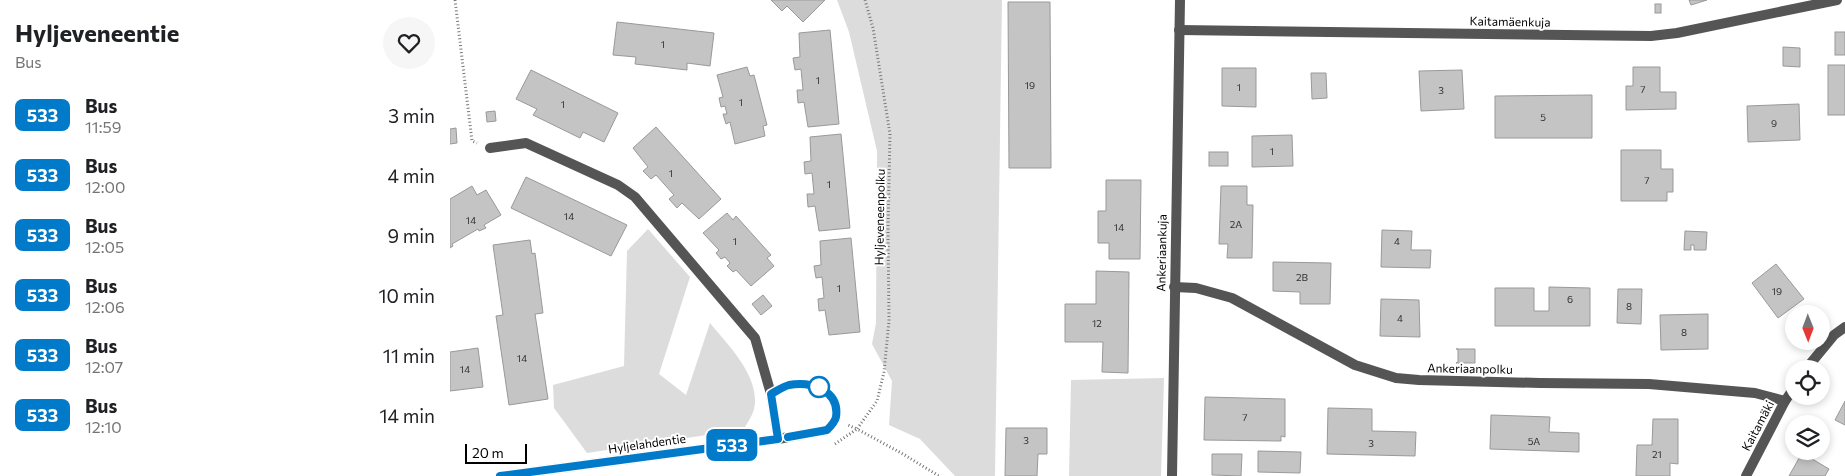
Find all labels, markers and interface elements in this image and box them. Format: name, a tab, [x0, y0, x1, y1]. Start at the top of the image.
street label: Kaitamäenkuja	[1469, 13, 1551, 29]
button: heart	[383, 17, 435, 69]
text: Hyljeveneentie	[15, 18, 179, 47]
house number: 1	[661, 38, 665, 50]
text: Bus	[15, 52, 42, 71]
house number: 1	[816, 74, 820, 86]
house number: 19	[1025, 79, 1035, 91]
house number: 1	[1237, 81, 1241, 93]
house number: 7	[1640, 83, 1646, 95]
house number: 3	[1438, 84, 1444, 96]
text: Bus	[85, 94, 117, 117]
house number: 1	[739, 96, 743, 108]
house number: 1	[561, 98, 565, 110]
text: 533	[27, 104, 58, 126]
text: 3 min	[388, 104, 435, 127]
house number: 5	[1540, 111, 1546, 123]
text: 11:59	[85, 117, 121, 136]
house number: 9	[1771, 117, 1777, 129]
house number: 1	[1270, 145, 1274, 157]
text: Bus	[85, 154, 117, 177]
text: 533	[27, 164, 58, 186]
text: 4 min	[388, 164, 435, 187]
house number: 1	[669, 167, 673, 179]
street label: Hyljeveneenpolku	[871, 169, 887, 265]
house number: 7	[1644, 174, 1650, 186]
text: 12:00	[85, 177, 125, 196]
house number: 1	[827, 178, 831, 190]
house number: 14	[564, 210, 574, 222]
text: Bus	[85, 214, 117, 237]
house number: 14	[466, 214, 476, 226]
street label: Ankeriaankuja	[1153, 214, 1169, 292]
house number: 2A	[1230, 218, 1242, 230]
house number: 14	[1114, 221, 1124, 233]
text: 533	[27, 224, 58, 246]
text: 9 min	[387, 224, 435, 247]
house number: 1	[733, 235, 737, 247]
house number: 4	[1394, 235, 1400, 247]
text: 12:05	[85, 237, 124, 256]
house number: 2B	[1296, 271, 1309, 283]
text: Bus	[85, 274, 117, 297]
house number: 1	[837, 282, 841, 294]
text: 533	[27, 284, 58, 306]
text: 10 min	[378, 284, 435, 307]
house number: 19	[1772, 285, 1782, 297]
house number: 6	[1567, 293, 1573, 305]
text: 12:06	[85, 297, 125, 316]
house number: 8	[1626, 300, 1632, 312]
north arrow	[1785, 305, 1830, 350]
map controls	[1785, 305, 1830, 460]
house number: 4	[1397, 312, 1403, 324]
house number: 12	[1092, 317, 1102, 329]
house number: 8	[1681, 326, 1687, 338]
text: Bus	[85, 334, 117, 357]
text: 533	[27, 344, 58, 366]
text: 11 min	[383, 344, 435, 367]
house number: 14	[517, 352, 527, 364]
text: 12:07	[85, 357, 123, 376]
street label: Ankeriaanpolku	[1427, 360, 1513, 376]
button: locate	[1785, 360, 1830, 405]
house number: 14	[460, 363, 470, 375]
unlabelled marker	[808, 376, 830, 398]
text: Bus	[85, 394, 117, 417]
street label: Kaitamäki	[1738, 398, 1776, 453]
text: 533	[27, 404, 58, 426]
text: 14 min	[379, 404, 435, 427]
house number: 7	[1242, 411, 1248, 423]
button: layers	[1785, 415, 1830, 460]
text: 12:10	[85, 417, 122, 436]
line badge: 533	[703, 429, 761, 461]
street label: Hyljelahdentie	[607, 431, 687, 455]
text: 533	[716, 434, 748, 456]
house number: 3	[1023, 434, 1029, 446]
house number: 5A	[1528, 435, 1540, 447]
house number: 3	[1368, 437, 1374, 449]
scale bar	[465, 441, 528, 464]
text: 20 m	[472, 444, 504, 461]
house number: 21	[1652, 448, 1662, 460]

